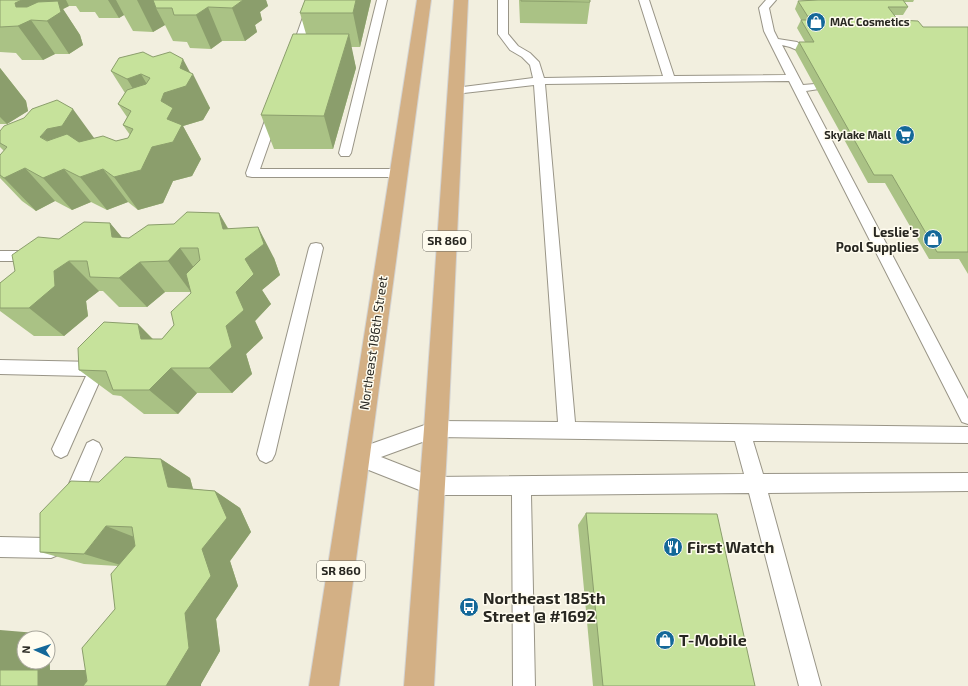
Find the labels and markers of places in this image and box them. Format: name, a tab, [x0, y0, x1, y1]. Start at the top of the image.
shop icon: MAC Cosmetics	[805, 11, 827, 33]
place label: MAC Cosmetics	[830, 15, 910, 28]
supermarket icon: Skylake Mall	[894, 124, 916, 146]
place label: Skylake Mall	[824, 128, 891, 142]
place label: Leslie's Pool Supplies	[836, 224, 919, 255]
shop icon: Leslie's Pool Supplies	[922, 228, 944, 250]
restaurant icon: First Watch	[662, 536, 684, 558]
place label: First Watch	[687, 537, 774, 556]
place label: Northeast 185th Street @ #1692	[483, 588, 606, 625]
bus stop icon: Northeast 185th Street @ #1692	[458, 596, 480, 618]
shop icon: T-Mobile	[654, 629, 676, 651]
place label: T-Mobile	[679, 630, 747, 649]

